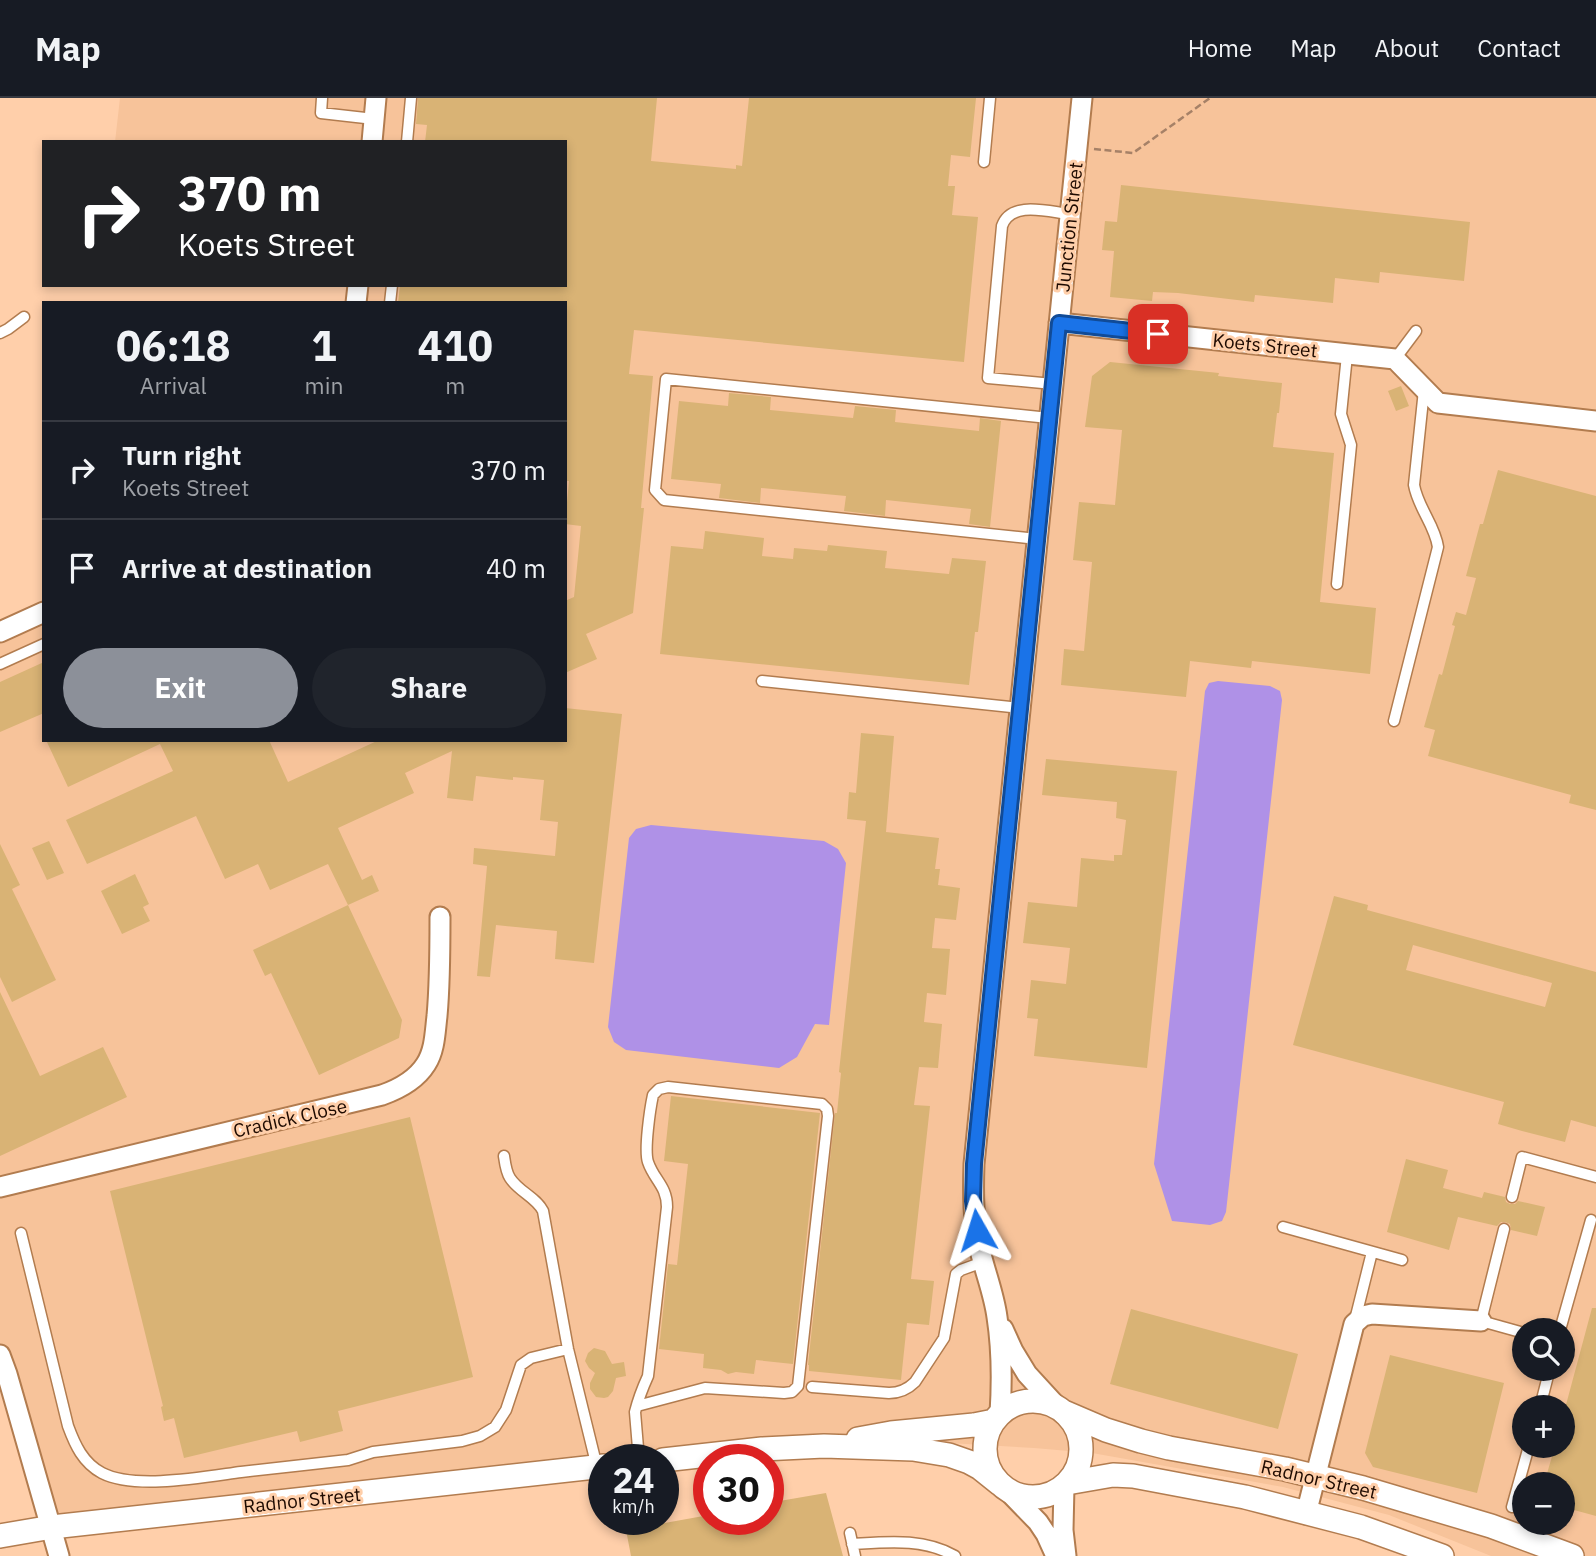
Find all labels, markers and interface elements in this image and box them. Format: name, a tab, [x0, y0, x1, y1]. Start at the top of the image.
text: Map	[35, 27, 101, 70]
text: Home	[1188, 32, 1252, 64]
text: Map	[1290, 32, 1336, 64]
text: About	[1374, 32, 1439, 64]
text: Contact	[1477, 32, 1561, 64]
text: 370 m	[178, 161, 322, 224]
street label: Junction Street	[1050, 161, 1088, 293]
icon: right	[63, 168, 154, 259]
text: Koets Street	[178, 223, 355, 265]
pin	[1128, 304, 1188, 364]
icon: arrive	[1139, 315, 1177, 353]
text: 06:18	[116, 318, 231, 373]
text: 1	[311, 318, 337, 373]
text: 410	[417, 318, 493, 373]
street label: Koets Street	[1211, 328, 1319, 362]
text: Arrival	[140, 370, 207, 400]
text: min	[305, 370, 343, 400]
text: m	[445, 370, 465, 400]
text: Turn right	[122, 438, 241, 472]
icon: right	[63, 451, 101, 489]
text: 370 m	[470, 453, 546, 487]
text: Koets Street	[122, 472, 249, 502]
icon: arrive	[63, 549, 101, 587]
text: Arrive at destination	[122, 551, 372, 585]
text: 40 m	[486, 551, 546, 585]
button: Exit	[63, 648, 298, 728]
button: Share	[312, 648, 546, 728]
street label: Cradick Close	[231, 1093, 349, 1143]
position arrow	[940, 1193, 1014, 1267]
map controls	[1512, 1318, 1575, 1535]
button: search	[1512, 1318, 1575, 1381]
button: +	[1512, 1395, 1575, 1458]
speed limit sign: 30	[693, 1444, 784, 1535]
street label: Radnor Street	[1259, 1454, 1379, 1504]
text: 24	[612, 1457, 655, 1503]
button: −	[1512, 1472, 1575, 1535]
street label: Radnor Street	[242, 1482, 362, 1518]
text: km/h	[612, 1495, 655, 1518]

